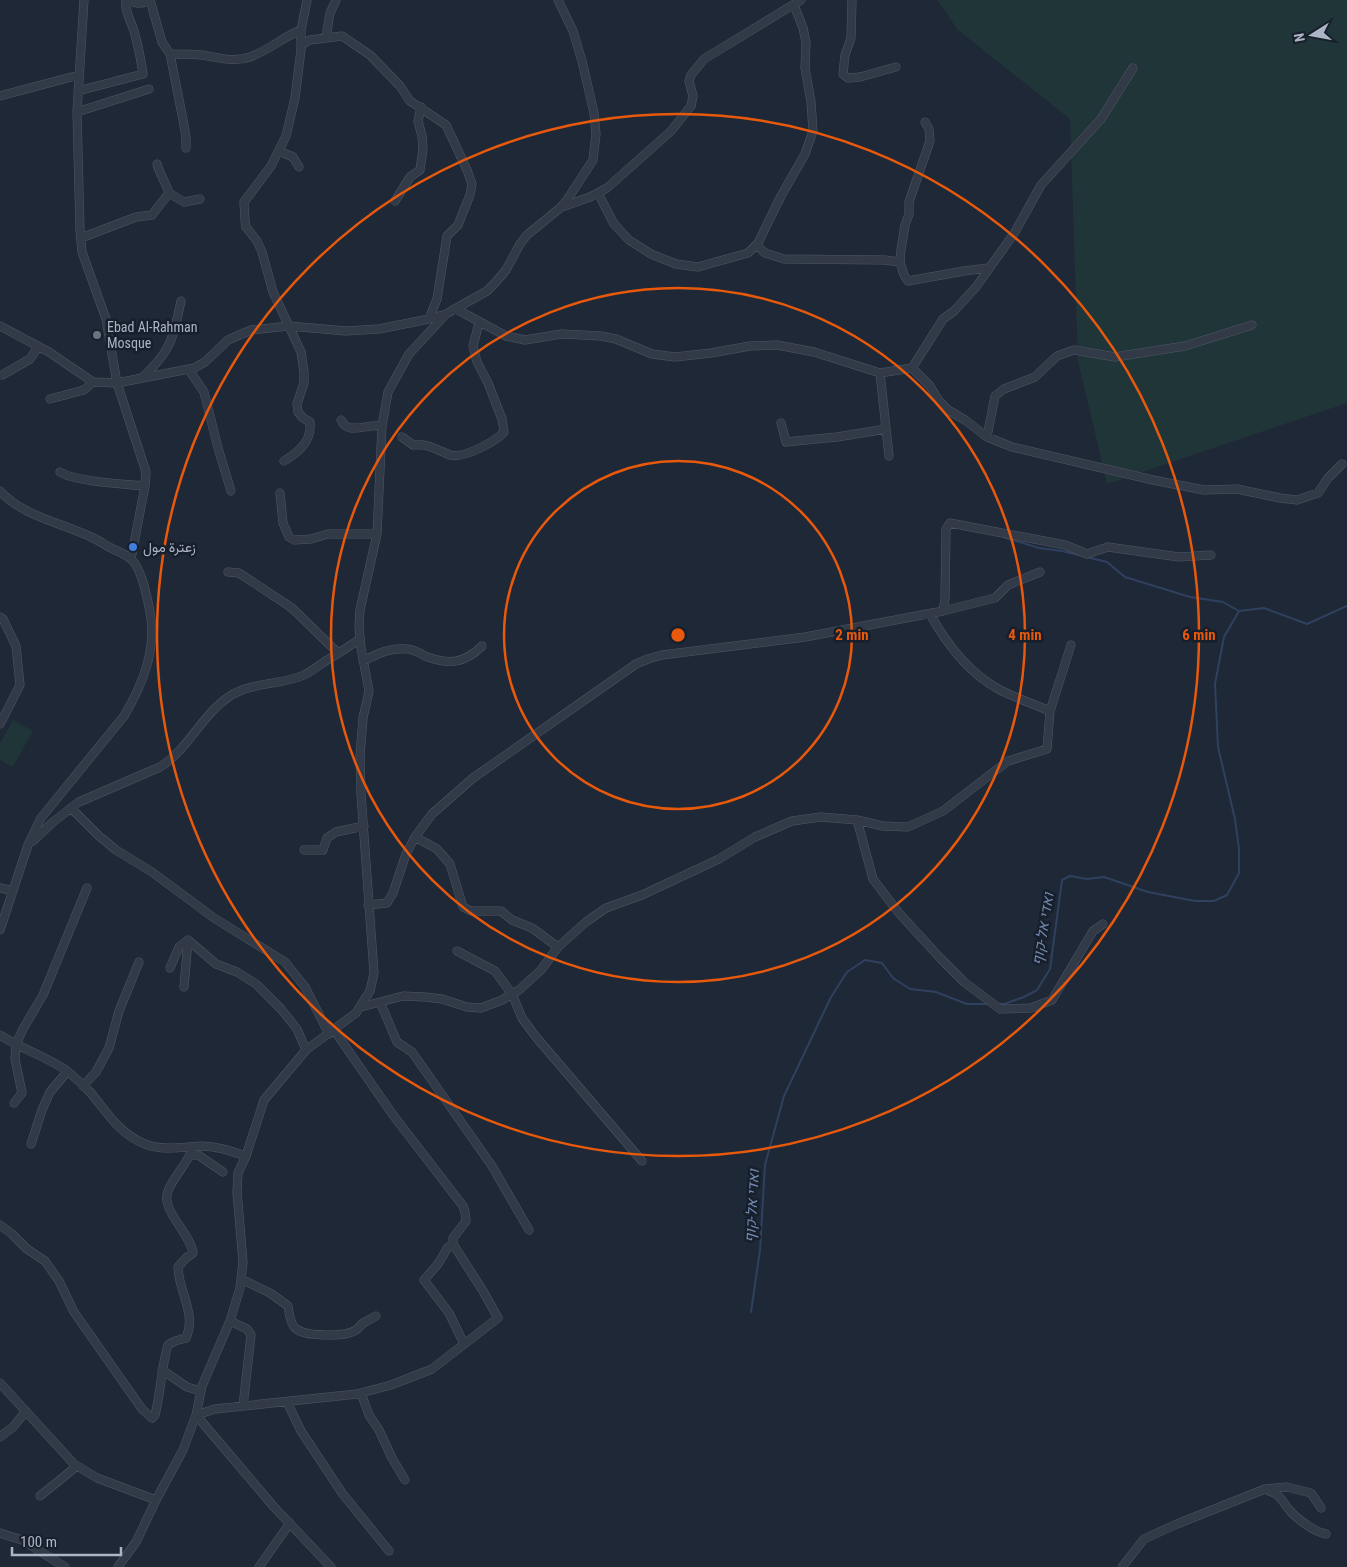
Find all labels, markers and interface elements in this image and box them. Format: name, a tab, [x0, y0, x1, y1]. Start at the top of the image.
north arrow	[1287, 10, 1337, 60]
text: N	[1291, 32, 1308, 43]
place label: Ebad Al-Rahman Mosque	[107, 319, 197, 351]
marker: Ebad Al-Rahman Mosque	[91, 329, 103, 341]
place label: زعترة مول	[143, 539, 196, 557]
marker: زعترة مول	[127, 541, 139, 553]
centre of rings	[669, 626, 687, 644]
text: 2 min	[835, 626, 869, 644]
text: 4 min	[1008, 626, 1042, 644]
text: 6 min	[1182, 626, 1216, 644]
water label: ואדי אל-קוף	[1028, 890, 1058, 967]
water label: ואדי אל-קוף	[741, 1167, 763, 1243]
scale bar	[12, 1524, 121, 1556]
text: 100 m	[20, 1533, 57, 1551]

